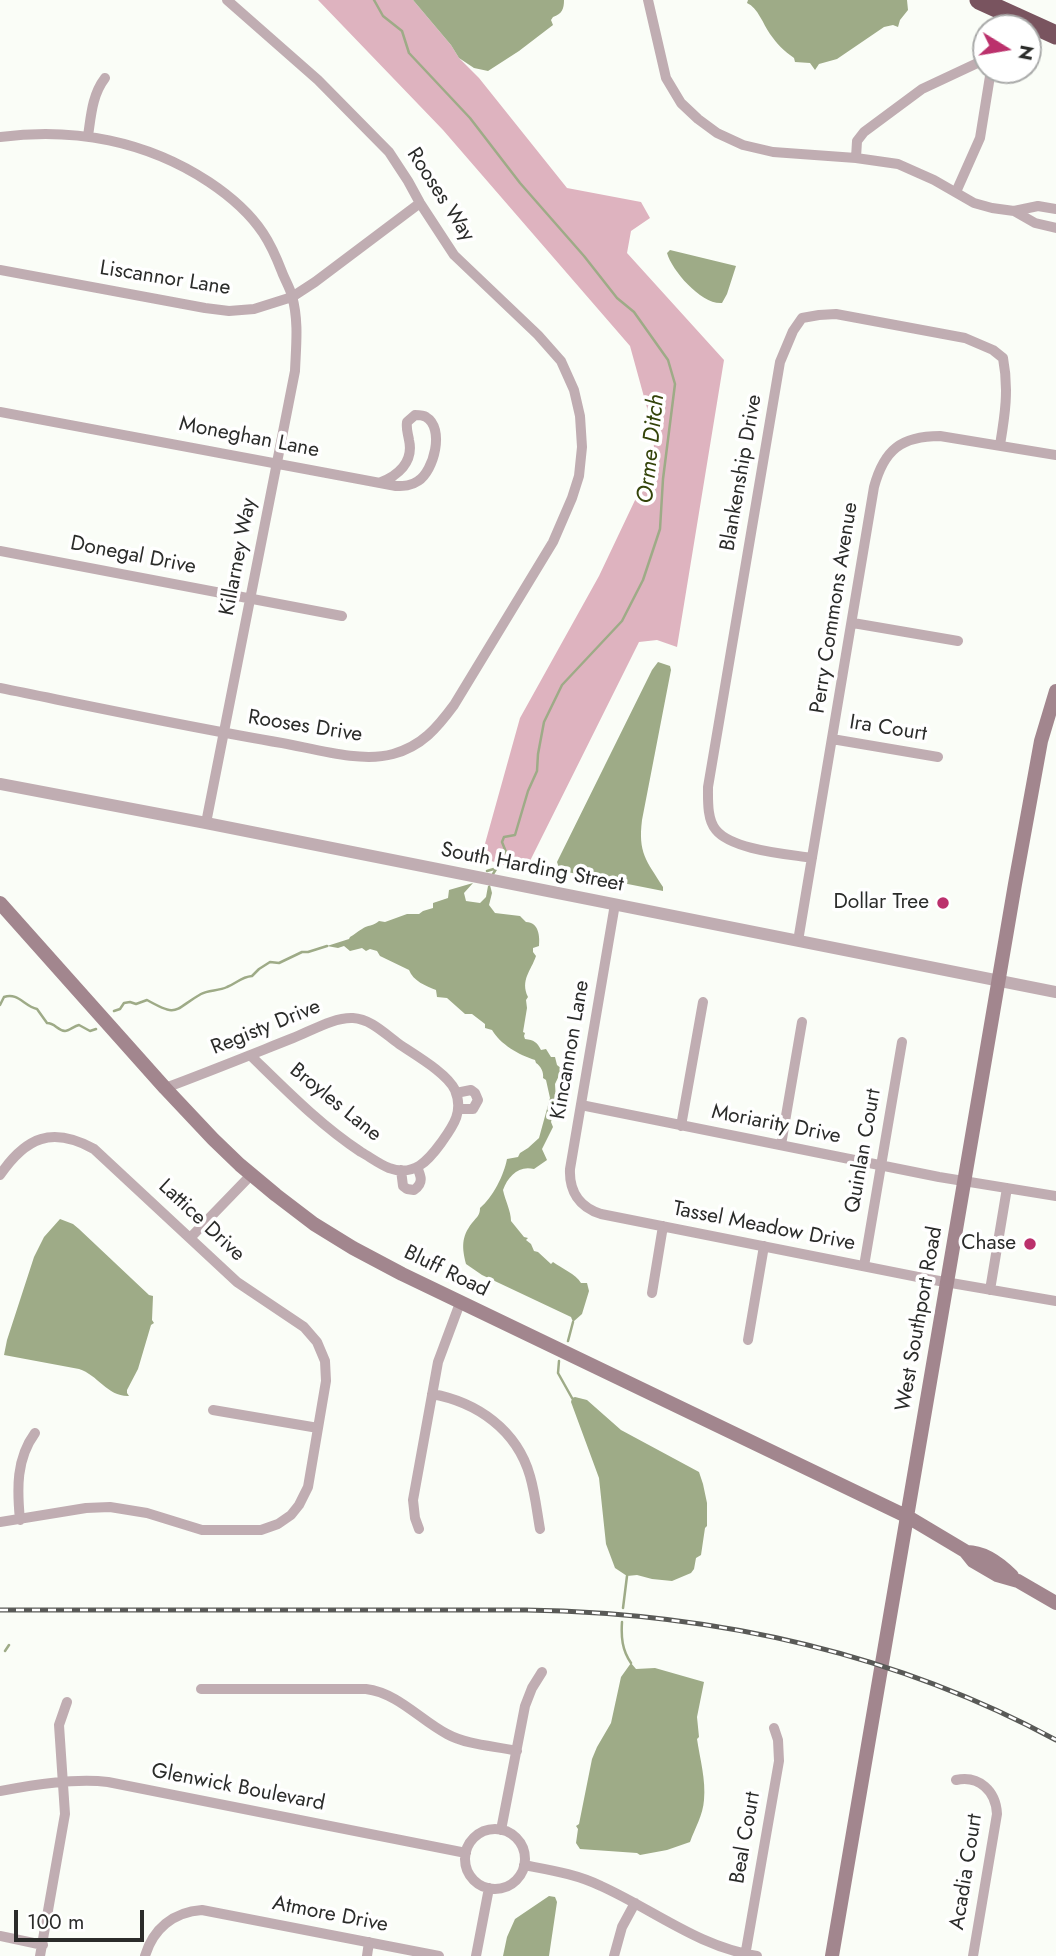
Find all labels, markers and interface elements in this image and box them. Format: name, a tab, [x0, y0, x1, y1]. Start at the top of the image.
north arrow	[972, 14, 1042, 84]
text: N	[1011, 43, 1041, 63]
street label: Rooses Way	[400, 143, 480, 247]
street label: Liscannor Lane	[98, 256, 232, 302]
water label: Orme Ditch	[633, 393, 671, 505]
street label: Blankenship Drive	[716, 393, 768, 553]
street label: Moneghan Lane	[177, 412, 321, 464]
street label: Killarney Way	[215, 496, 263, 618]
street label: Perry Commons Avenue	[806, 501, 864, 715]
street label: Donegal Drive	[68, 531, 198, 581]
street label: Rooses Drive	[246, 706, 364, 748]
street label: Ira Court	[848, 710, 928, 748]
street label: South Harding Street	[439, 838, 625, 898]
place label: Dollar Tree	[833, 890, 929, 916]
marker: Dollar Tree	[935, 895, 951, 911]
street label: Kincannon Lane	[546, 979, 596, 1121]
street label: Registy Drive	[208, 995, 324, 1061]
street label: Broyles Lane	[284, 1058, 386, 1148]
street label: Quinlan Court	[841, 1087, 887, 1215]
street label: Moriarity Drive	[709, 1100, 843, 1150]
street label: Lattice Drive	[153, 1175, 249, 1267]
street label: Tassel Meadow Drive	[671, 1197, 857, 1257]
street label: West Southport Road	[891, 1225, 949, 1413]
place label: Chase	[961, 1231, 1016, 1257]
marker: Chase	[1022, 1236, 1038, 1252]
street label: Bluff Road	[399, 1241, 493, 1303]
street label: Glenwick Boulevard	[149, 1759, 327, 1817]
street label: Beal Court	[726, 1790, 766, 1886]
street label: Acadia Court	[945, 1812, 989, 1932]
street label: Atmore Drive	[270, 1891, 390, 1939]
scale bar	[18, 1896, 147, 1940]
text: 100 m	[27, 1907, 84, 1937]

